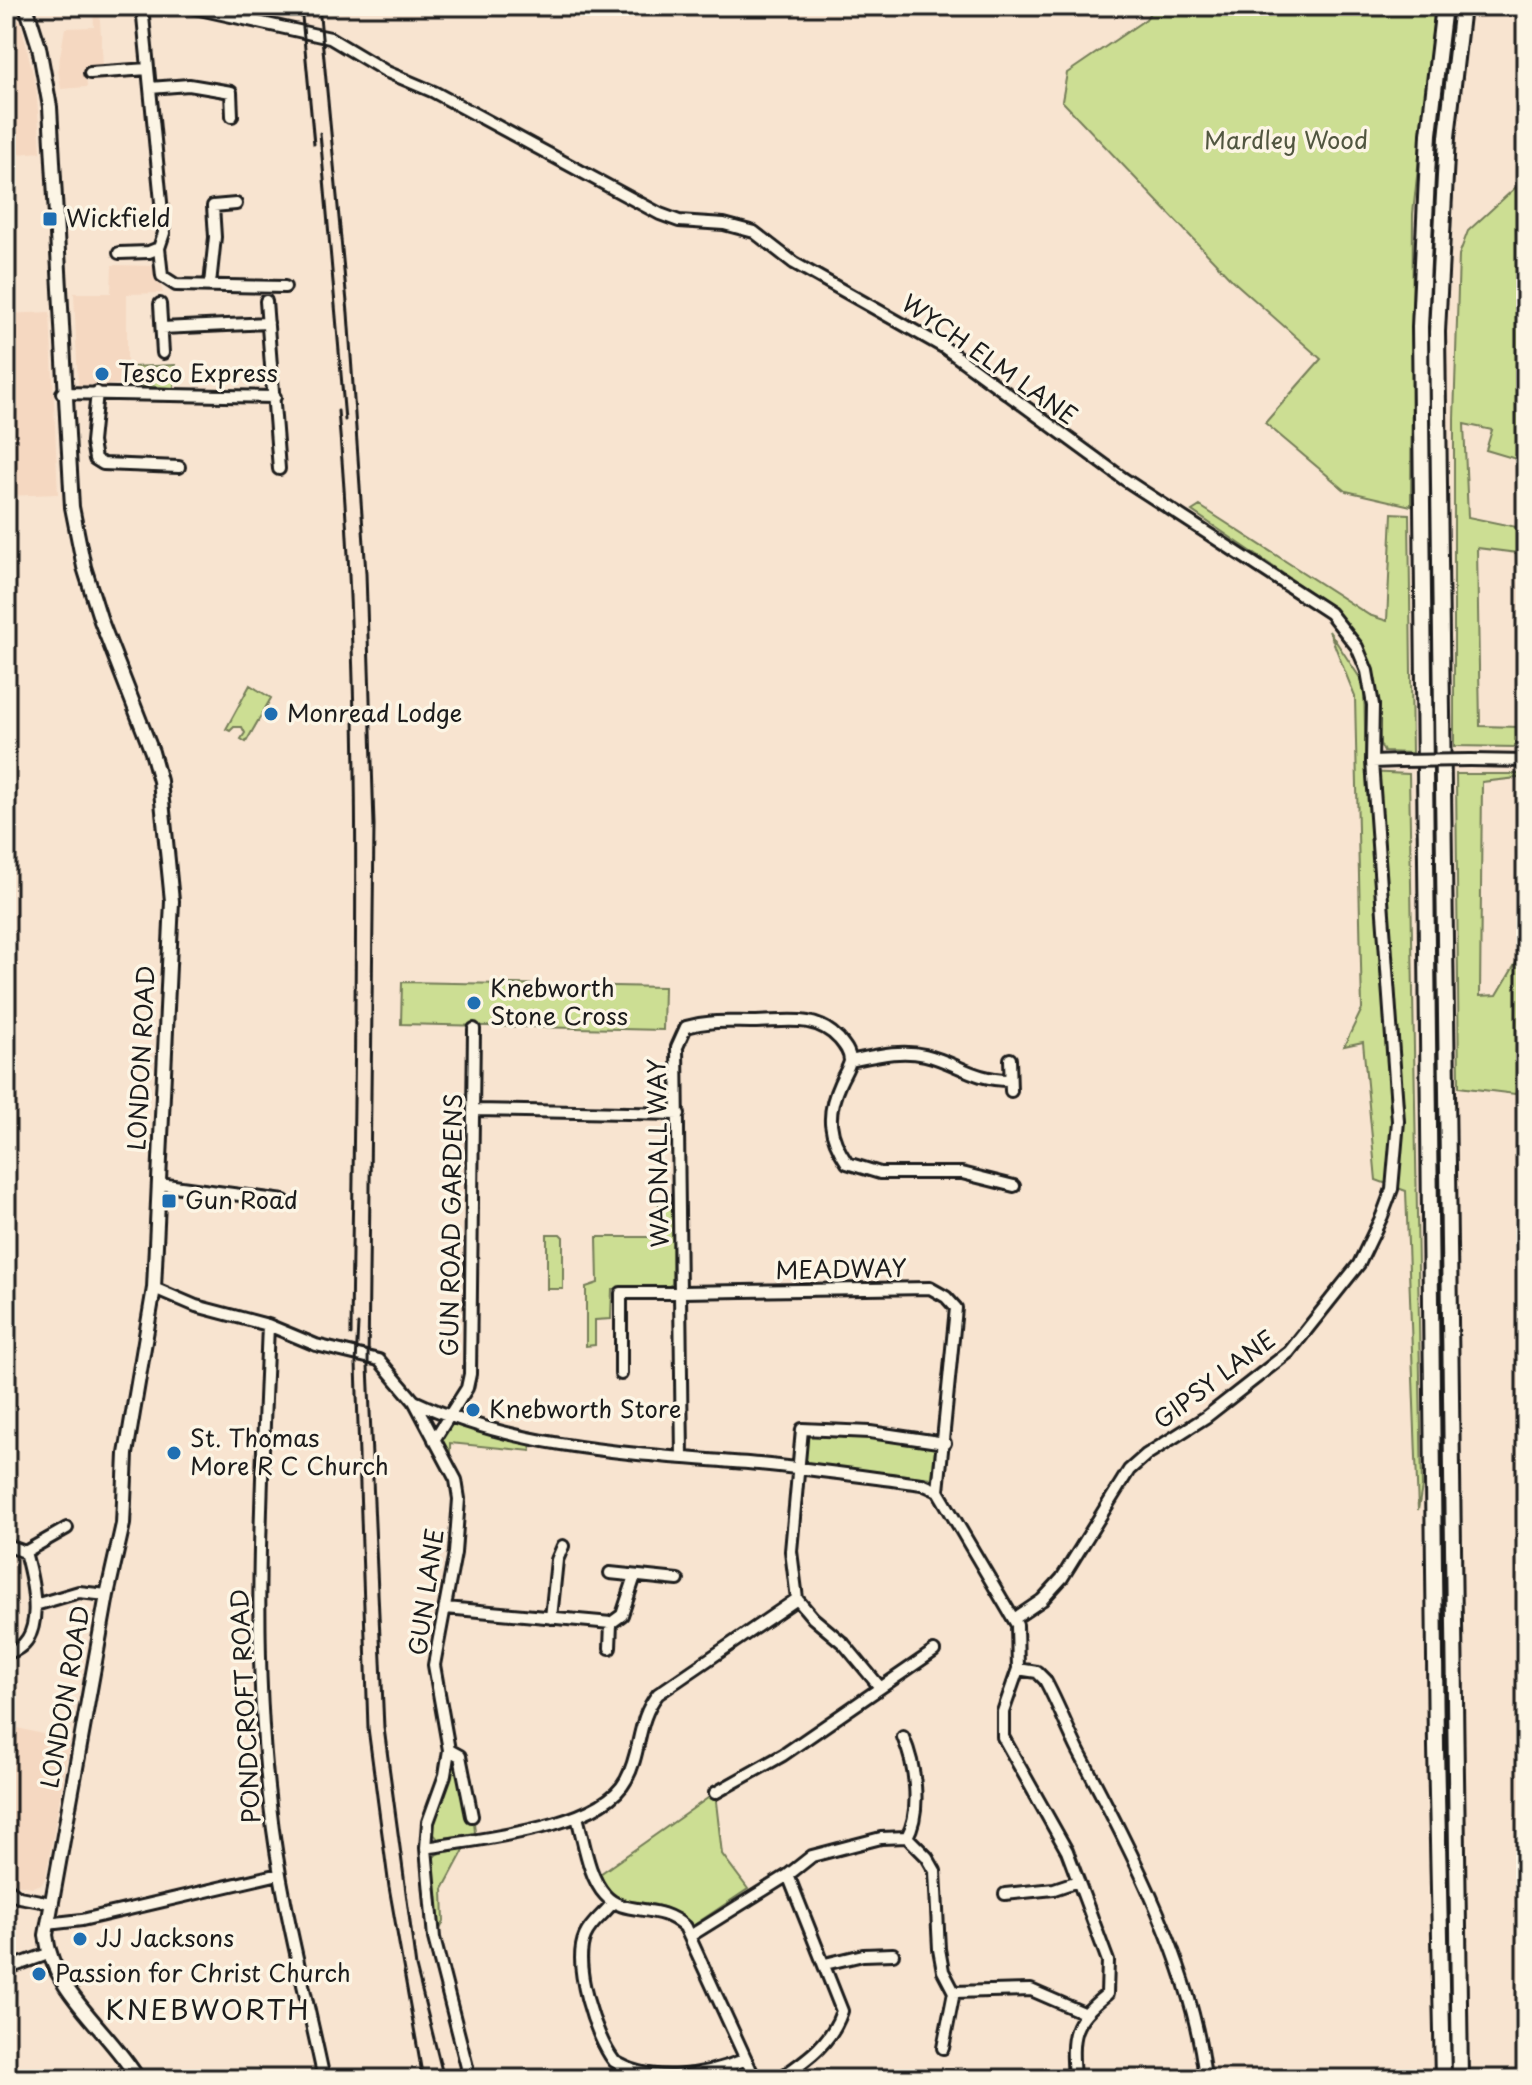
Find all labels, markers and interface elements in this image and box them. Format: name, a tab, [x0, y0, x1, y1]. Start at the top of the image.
park label: Mardley Wood	[1204, 121, 1368, 157]
place label: Wickfield	[66, 199, 171, 235]
marker: Wickfield	[41, 210, 59, 228]
street label: WYCH ELM LANE	[895, 284, 1085, 433]
place label: Tesco Express	[118, 354, 278, 390]
marker: Tesco Express	[93, 365, 111, 383]
place label: Monread Lodge	[287, 694, 462, 730]
marker: Monread Lodge	[262, 705, 280, 723]
street label: LONDON ROAD	[117, 964, 163, 1151]
place label: Knebworth Stone Cross	[490, 969, 628, 1033]
marker: Knebworth Stone Cross	[465, 994, 483, 1012]
street label: WADNALL WAY	[637, 1058, 677, 1248]
street label: GUN ROAD GARDENS	[430, 1093, 470, 1357]
place label: Gun Road	[185, 1181, 298, 1217]
marker: Gun Road	[160, 1192, 178, 1210]
street label: MEADWAY	[775, 1249, 907, 1287]
street label: GIPSY LANE	[1145, 1320, 1282, 1436]
place label: Knebworth Store	[489, 1390, 681, 1426]
marker: Knebworth Store	[464, 1401, 482, 1419]
place label: St. Thomas More R C Church	[190, 1419, 389, 1483]
marker: St. Thomas More R C Church	[165, 1444, 183, 1462]
street label: GUN LANE	[398, 1526, 452, 1658]
street label: PONDCROFT ROAD	[220, 1588, 268, 1824]
street label: LONDON ROAD	[30, 1602, 98, 1791]
place label: JJ Jacksons	[96, 1919, 234, 1955]
marker: JJ Jacksons	[71, 1930, 89, 1948]
place label: Passion for Christ Church	[55, 1954, 351, 1990]
marker: Passion for Christ Church	[30, 1965, 48, 1983]
district label: KNEBWORTH	[105, 1987, 311, 2030]

